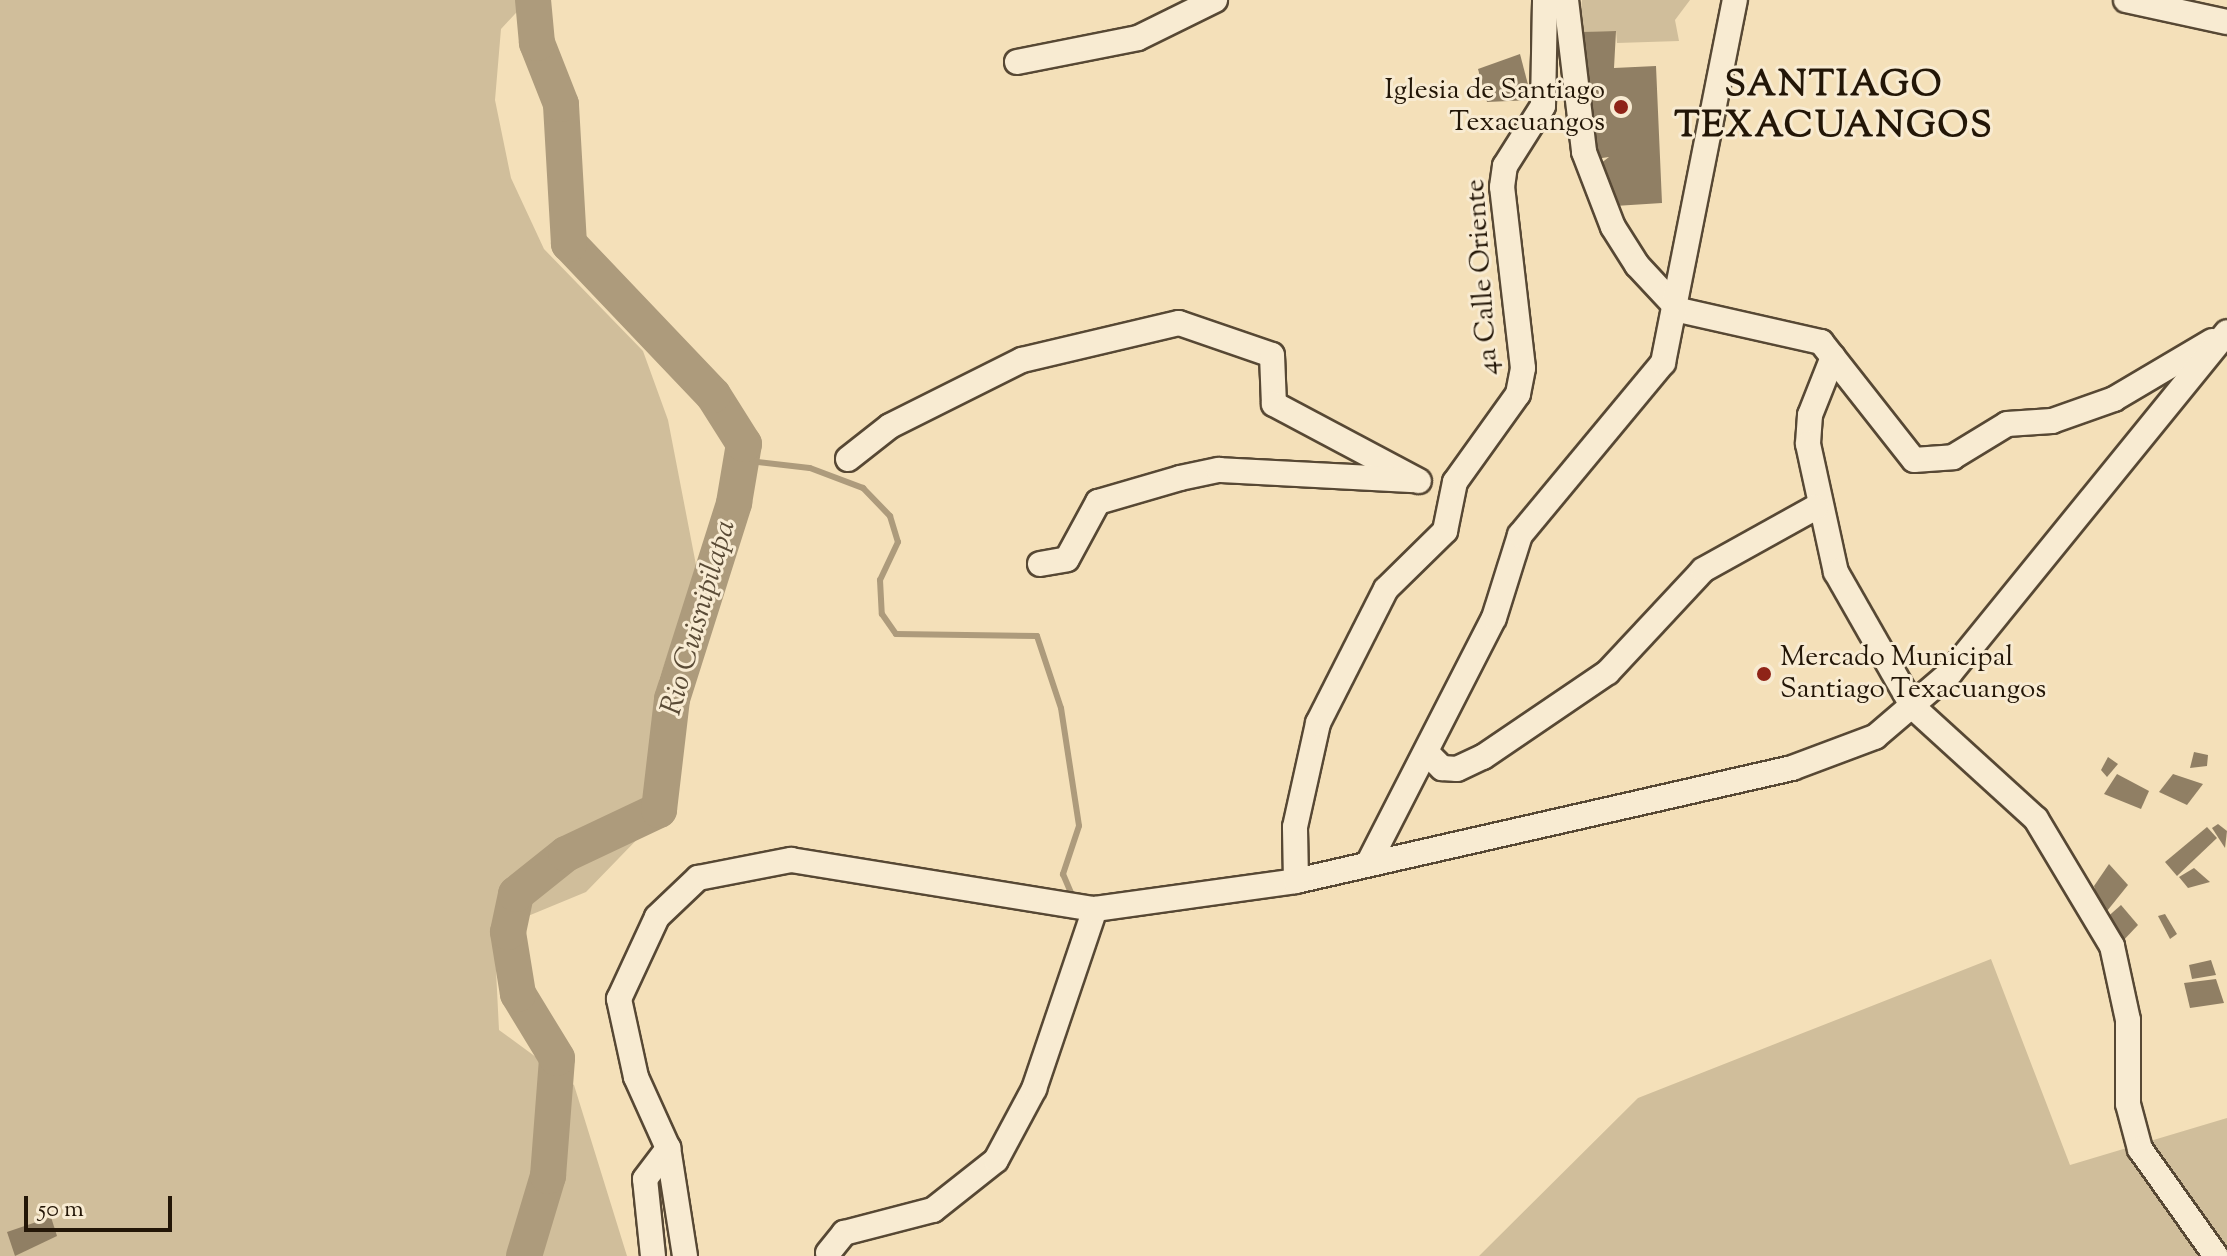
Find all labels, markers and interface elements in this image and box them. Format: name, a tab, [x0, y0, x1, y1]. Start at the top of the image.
district label: SANTIAGO TEXACUANGOS	[1674, 64, 1994, 149]
place label: Iglesia de Santiago Texacuangos	[1384, 74, 1605, 140]
marker: Iglesia de Santiago Texacuangos	[1612, 98, 1630, 116]
street label: 4a Calle Oriente	[1459, 178, 1507, 376]
water label: Rio Cuisnipilapa	[655, 516, 745, 720]
place label: Mercado Municipal Santiago Texacuangos	[1780, 641, 2046, 707]
marker: Mercado Municipal Santiago Texacuangos	[1755, 665, 1773, 683]
scale bar	[28, 1180, 176, 1230]
text: 50 m	[38, 1193, 84, 1227]

